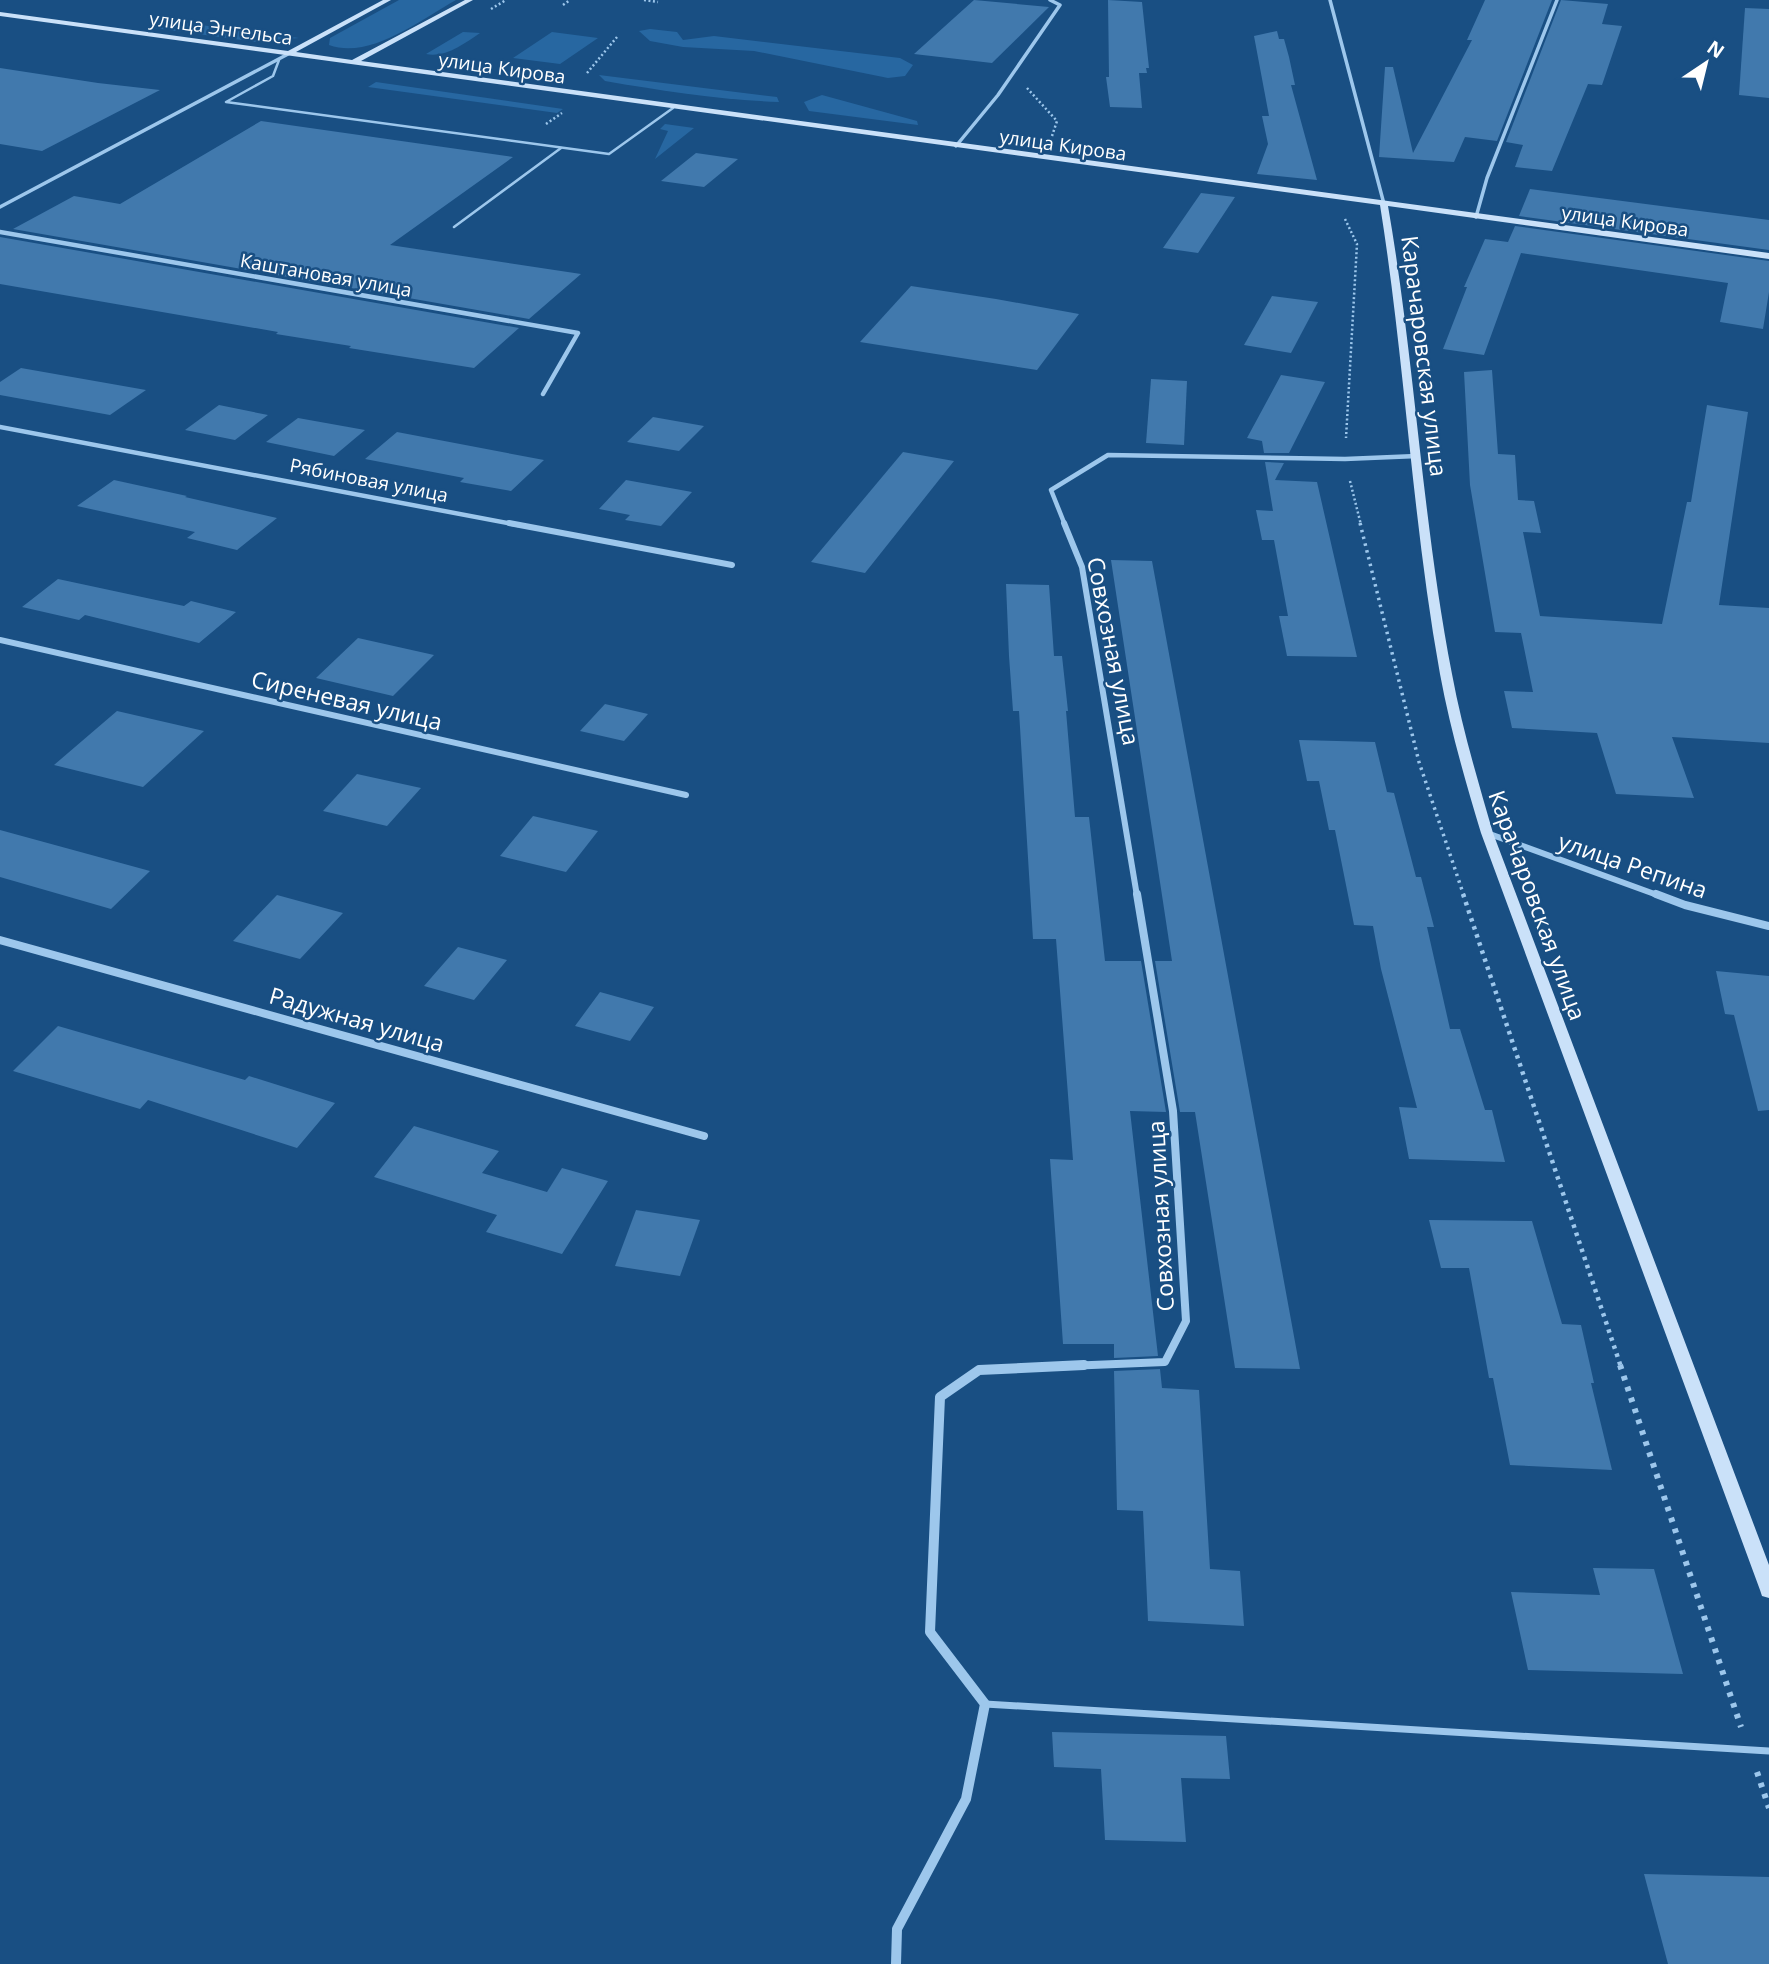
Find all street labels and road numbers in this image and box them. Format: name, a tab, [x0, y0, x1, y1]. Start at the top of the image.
street label: улица Энгельса	[148, 5, 294, 51]
street label: улица Кирова	[437, 46, 567, 90]
street label: улица Кирова	[998, 123, 1128, 167]
street label: улица Кирова	[1560, 199, 1690, 243]
street label: Карачаровская улица	[1394, 234, 1456, 478]
street label: Каштановая улица	[238, 247, 414, 303]
street label: Рябиновая улица	[288, 452, 450, 508]
street label: Совхозная улица	[1080, 554, 1148, 748]
street label: Сиреневая улица	[249, 663, 445, 737]
street label: Карачаровская улица	[1482, 786, 1594, 1024]
street label: улица Репина	[1554, 825, 1712, 905]
street label: Радужная улица	[266, 979, 448, 1059]
street label: Совхозная улица	[1139, 1120, 1181, 1312]

